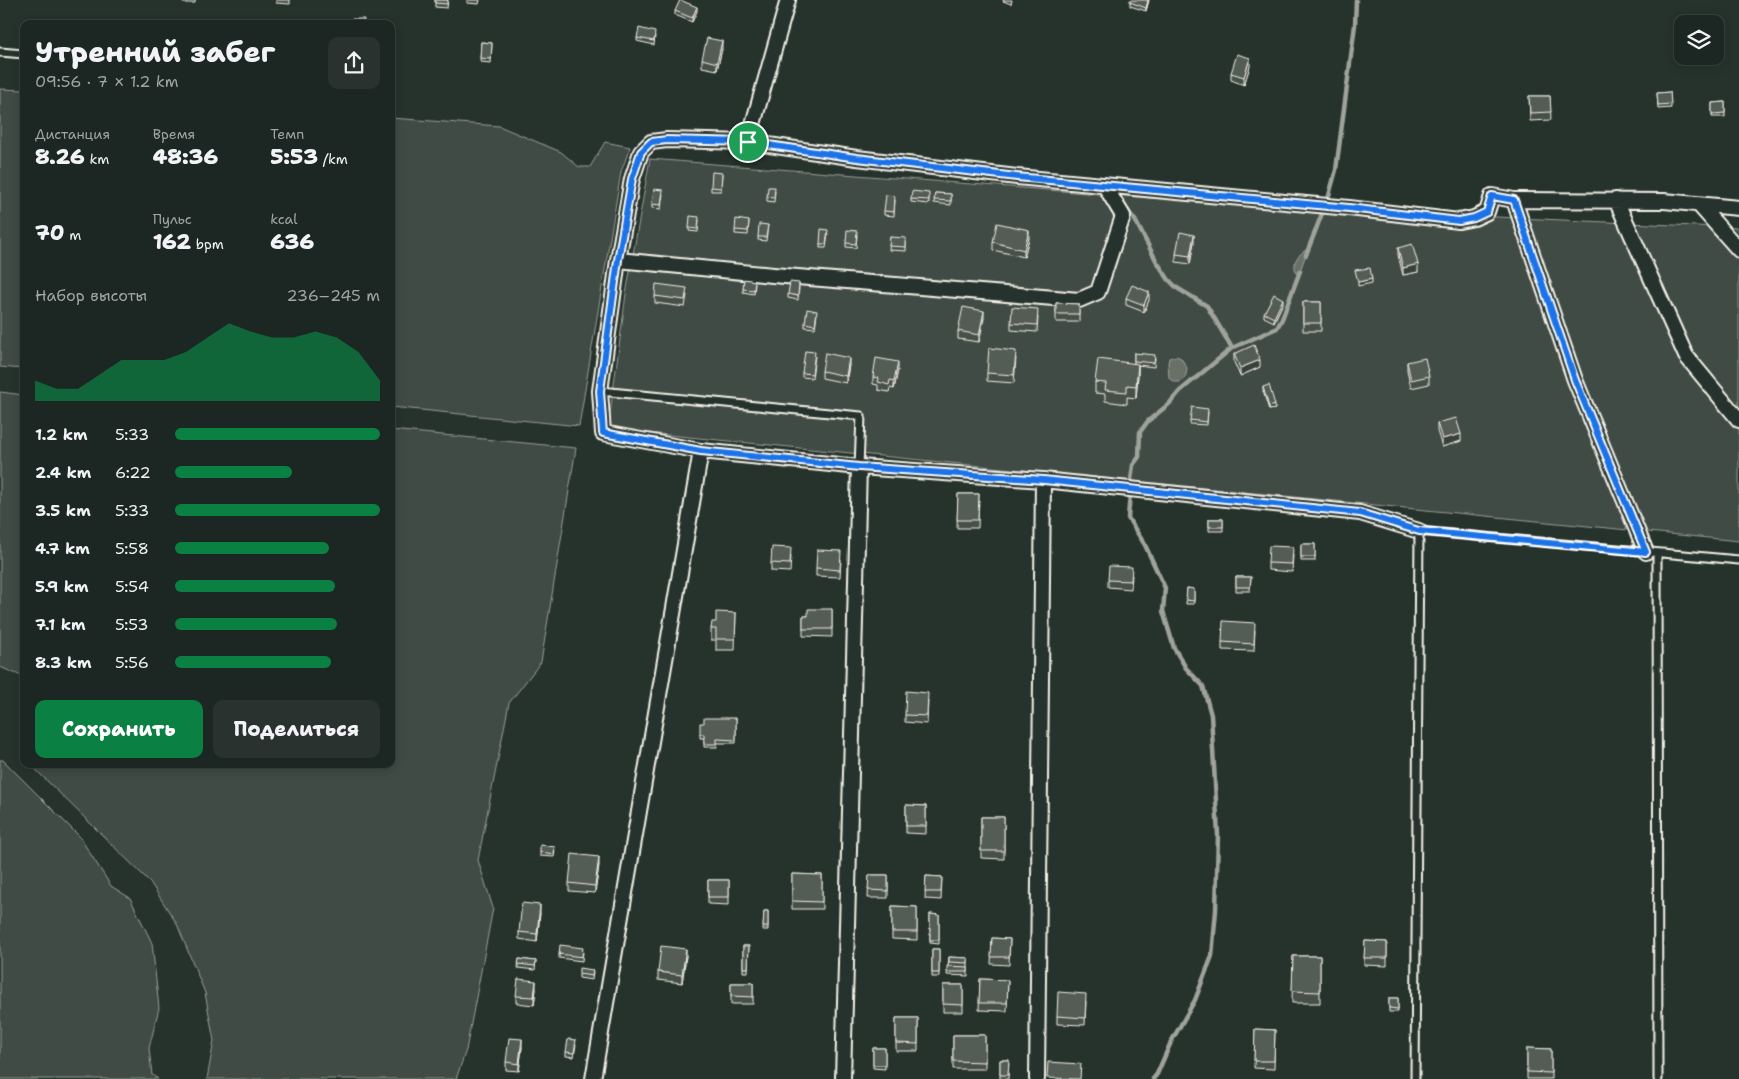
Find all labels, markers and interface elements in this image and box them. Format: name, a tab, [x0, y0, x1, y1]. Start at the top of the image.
map controls	[1674, 15, 1724, 65]
button: layers	[1674, 15, 1724, 65]
text: Утренний забег	[35, 33, 275, 71]
button: share	[328, 37, 380, 89]
text: 09:56 · 7 × 1.2 km	[35, 71, 178, 92]
pin	[727, 121, 769, 163]
text: Дистанция	[35, 125, 110, 143]
text: Время	[153, 125, 195, 143]
text: Темп	[270, 125, 304, 143]
icon: arrive	[734, 128, 762, 156]
text: 8.26	[35, 143, 85, 171]
text: 48:36	[153, 143, 218, 171]
text: 5:53	[270, 143, 318, 171]
text: km	[85, 150, 109, 168]
text: /km	[318, 150, 348, 168]
text: Пульс	[153, 210, 192, 228]
text: kcal	[270, 210, 298, 228]
text: 70	[35, 219, 64, 247]
text: m	[64, 226, 81, 244]
text: 162	[153, 228, 191, 256]
text: 636	[270, 228, 314, 256]
text: bpm	[191, 235, 224, 253]
text: Набор высоты	[35, 285, 147, 306]
text: 236–245 m	[286, 285, 380, 306]
text: 1.2 km	[35, 424, 88, 445]
text: 5:33	[115, 424, 149, 445]
text: 2.4 km	[35, 462, 91, 483]
text: 6:22	[115, 462, 151, 483]
text: 3.5 km	[35, 500, 91, 521]
text: 5:33	[115, 500, 149, 521]
text: 4.7 km	[35, 538, 90, 559]
text: 5:58	[115, 538, 149, 559]
text: 5.9 km	[35, 576, 89, 597]
text: 5:54	[115, 576, 149, 597]
text: 7.1 km	[35, 614, 86, 635]
text: 5:53	[115, 614, 149, 635]
text: 8.3 km	[35, 652, 92, 673]
text: 5:56	[115, 652, 149, 673]
button: Сохранить	[35, 700, 203, 758]
button: Поделиться	[213, 700, 380, 758]

